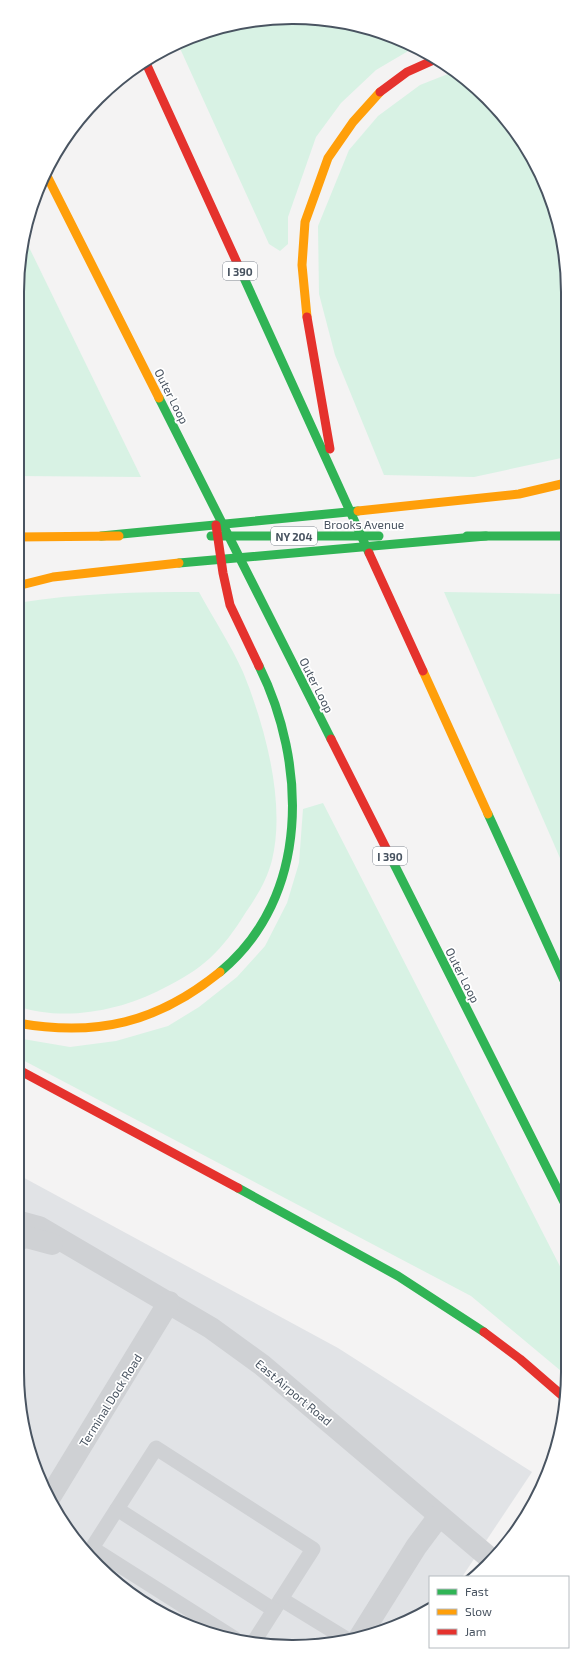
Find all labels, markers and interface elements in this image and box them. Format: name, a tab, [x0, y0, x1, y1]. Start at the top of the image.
road number: I 390	[223, 262, 257, 280]
street label: Outer Loop	[152, 366, 192, 426]
street label: Brooks Avenue	[324, 517, 404, 531]
road number: NY 204	[271, 527, 317, 545]
street label: Outer Loop	[297, 655, 337, 715]
road number: I 390	[373, 847, 407, 865]
street label: Outer Loop	[443, 945, 483, 1005]
street label: Terminal Dock Road	[76, 1351, 144, 1449]
street label: East Airport Road	[253, 1356, 335, 1428]
legend	[429, 1576, 569, 1648]
text: Fast	[465, 1584, 489, 1598]
text: Slow	[465, 1604, 492, 1618]
text: Jam	[465, 1624, 486, 1638]

